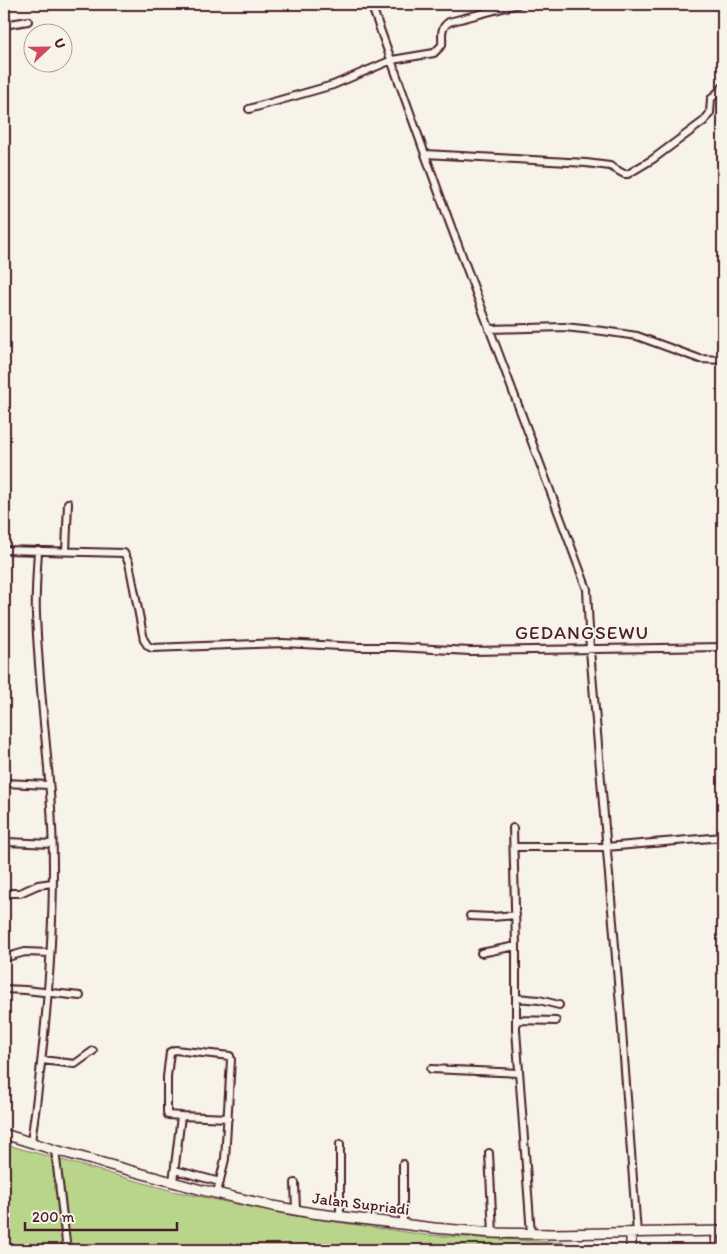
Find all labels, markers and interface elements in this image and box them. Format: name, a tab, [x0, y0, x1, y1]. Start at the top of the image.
north arrow	[22, 22, 72, 72]
text: U	[50, 36, 69, 51]
district label: GEDANGSEWU	[515, 621, 649, 644]
street label: Jalan Supriadi	[311, 1188, 411, 1219]
scale bar	[25, 1199, 178, 1231]
text: 200 m	[32, 1208, 75, 1226]

